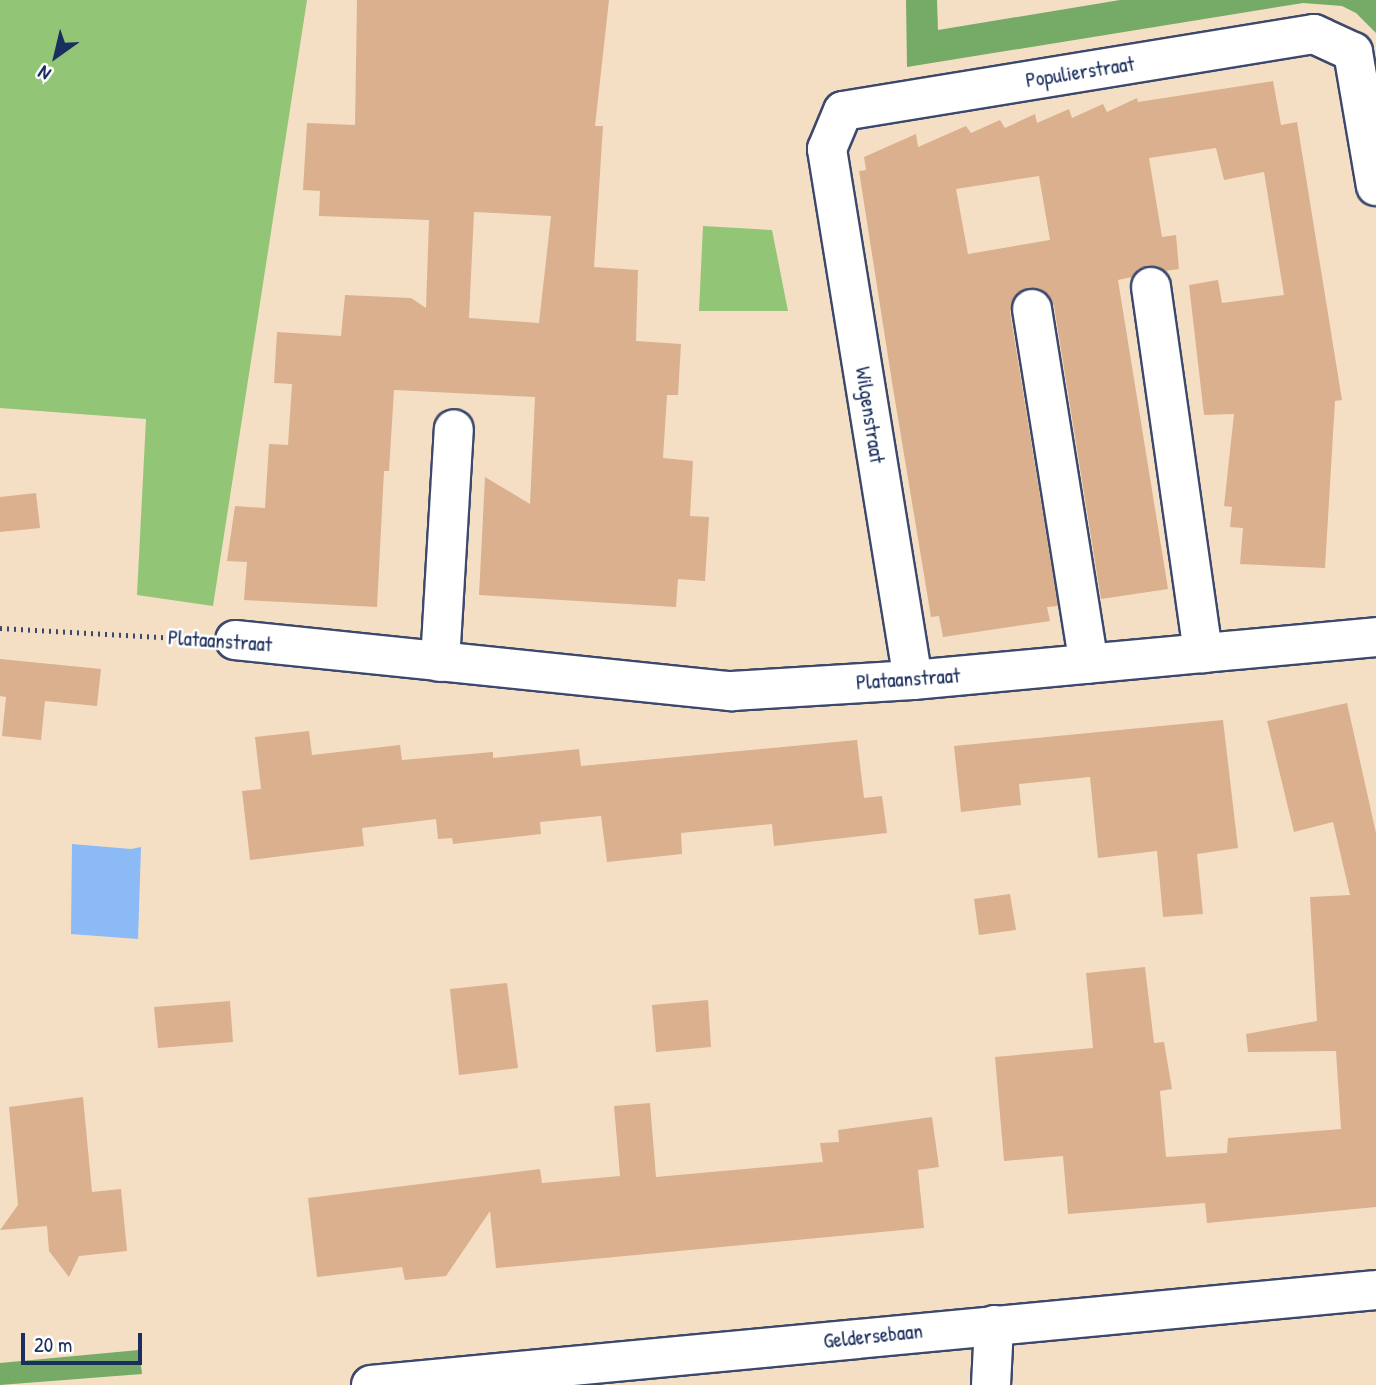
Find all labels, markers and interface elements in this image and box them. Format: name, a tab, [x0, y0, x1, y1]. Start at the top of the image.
north arrow	[21, 21, 91, 91]
street label: Populierstraat	[1024, 51, 1136, 93]
text: N	[33, 60, 56, 87]
street label: Wilgenstraat	[850, 365, 890, 465]
street label: Plataanstraat	[167, 625, 273, 657]
street label: Plataanstraat	[855, 663, 961, 695]
scale bar	[24, 1318, 145, 1362]
street label: Geldersebaan	[822, 1318, 924, 1354]
text: 20 m	[34, 1330, 72, 1359]

